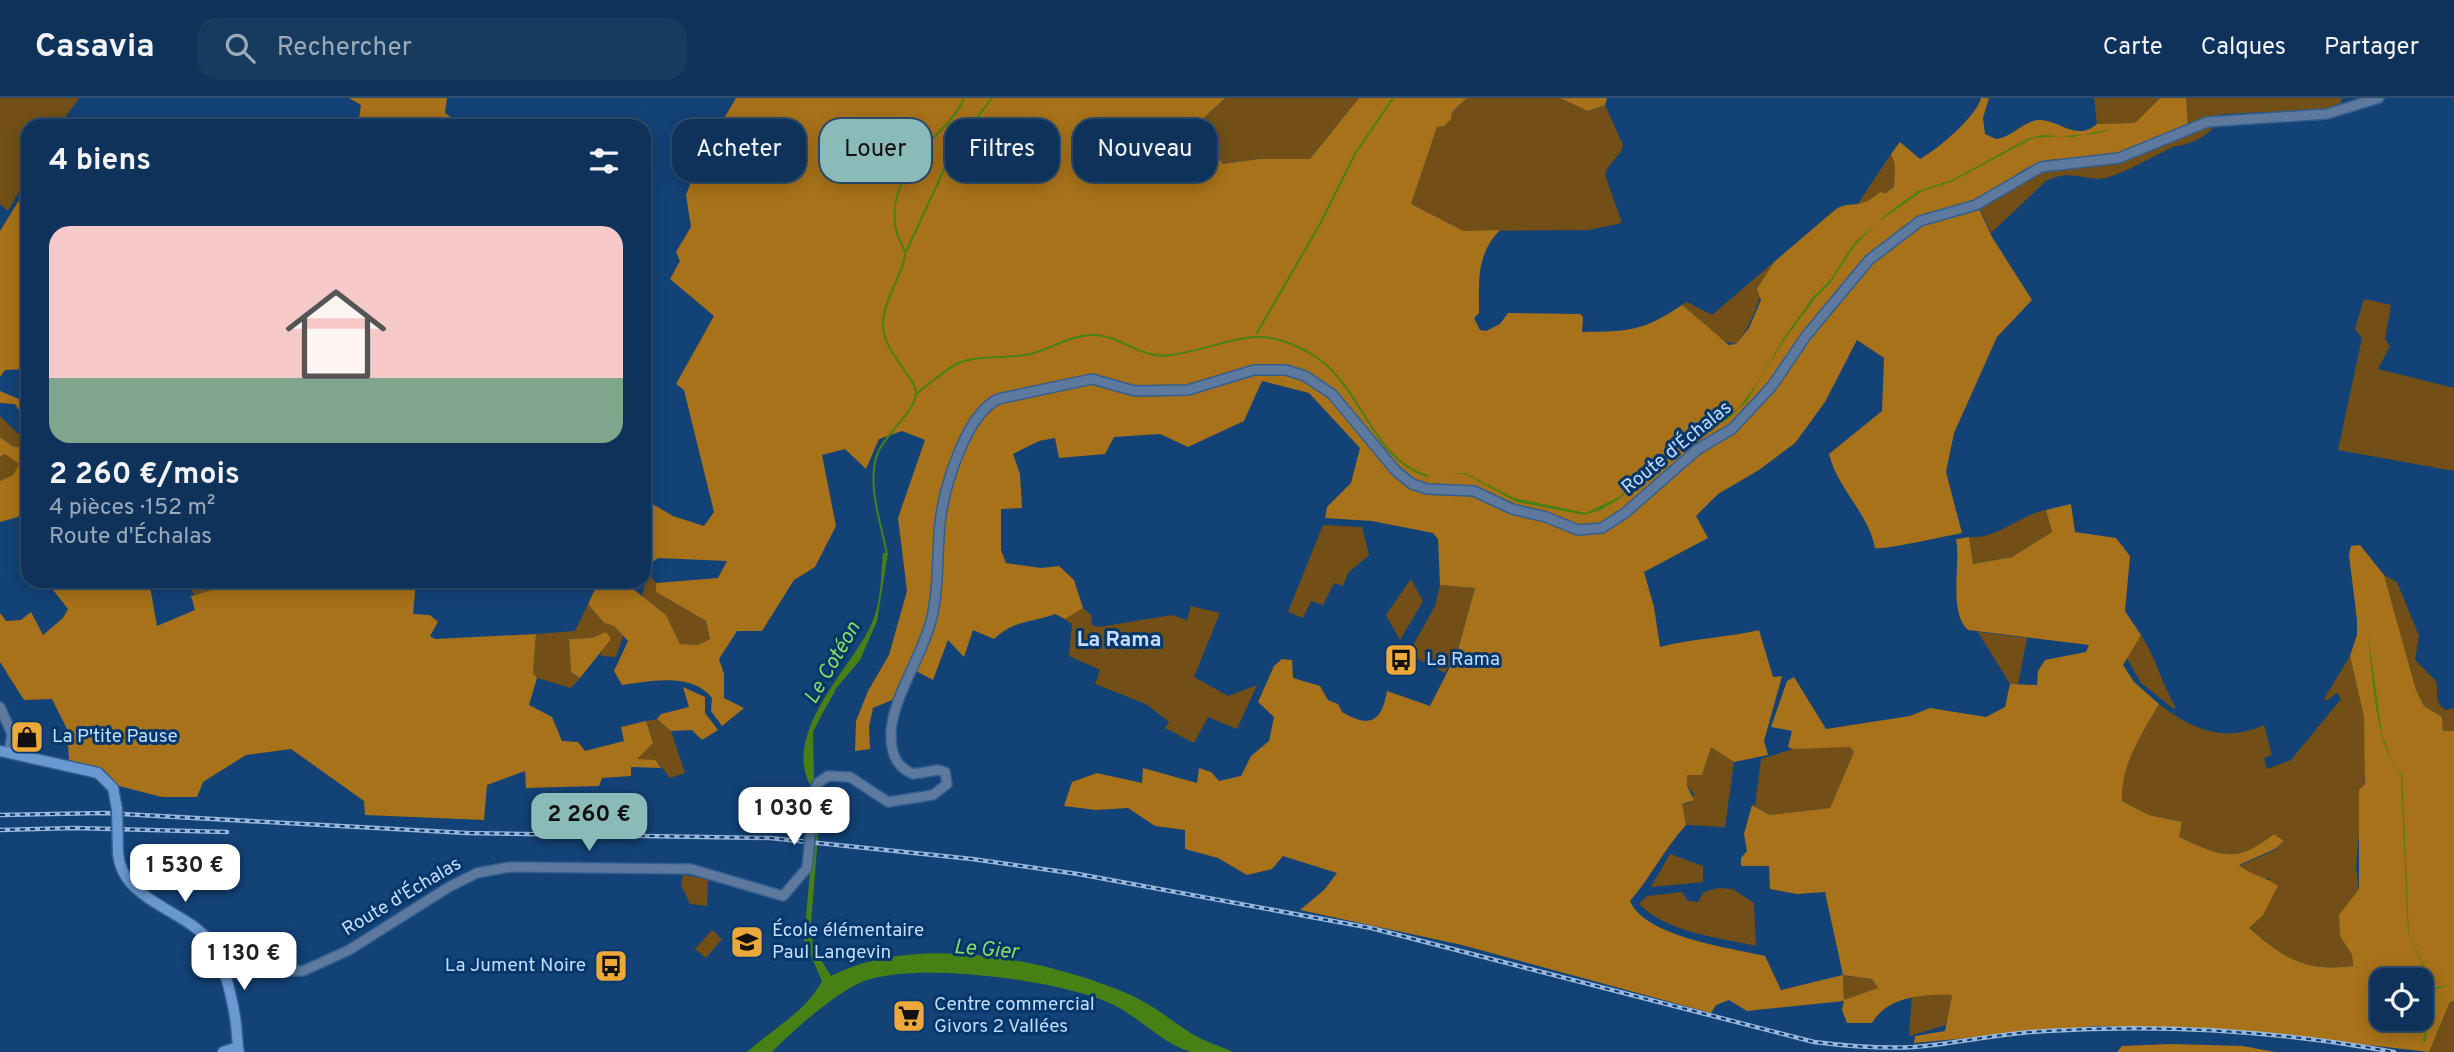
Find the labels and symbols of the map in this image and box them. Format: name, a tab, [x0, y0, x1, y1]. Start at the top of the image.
street label: Route d'Échalas	[1616, 395, 1737, 500]
water label: Le Cotéon	[799, 616, 868, 709]
district label: La Rama	[1077, 627, 1161, 654]
bus stop icon: La Rama	[1382, 641, 1420, 679]
place label: La Rama	[1426, 648, 1500, 672]
shop icon: La P'tite Pause	[8, 718, 46, 756]
place label: La P'tite Pause	[52, 725, 178, 749]
pin: 1 030 €	[729, 788, 859, 847]
pin: 2 260 €	[524, 794, 654, 853]
pin: 1 530 €	[120, 844, 250, 904]
street label: Route d'Échalas	[338, 851, 466, 942]
place label: École élémentaire Paul Langevin	[772, 918, 924, 965]
school or university icon: École élémentaire Paul Langevin	[728, 923, 766, 961]
pin: 1 130 €	[179, 932, 309, 992]
water label: Le Gier	[953, 934, 1021, 966]
bus stop icon: La Jument Noire	[592, 947, 630, 985]
place label: La Jument Noire	[445, 954, 586, 978]
place label: Centre commercial Givors 2 Vallées	[934, 993, 1095, 1039]
supermarket icon: Centre commercial Givors 2 Vallées	[890, 997, 928, 1035]

